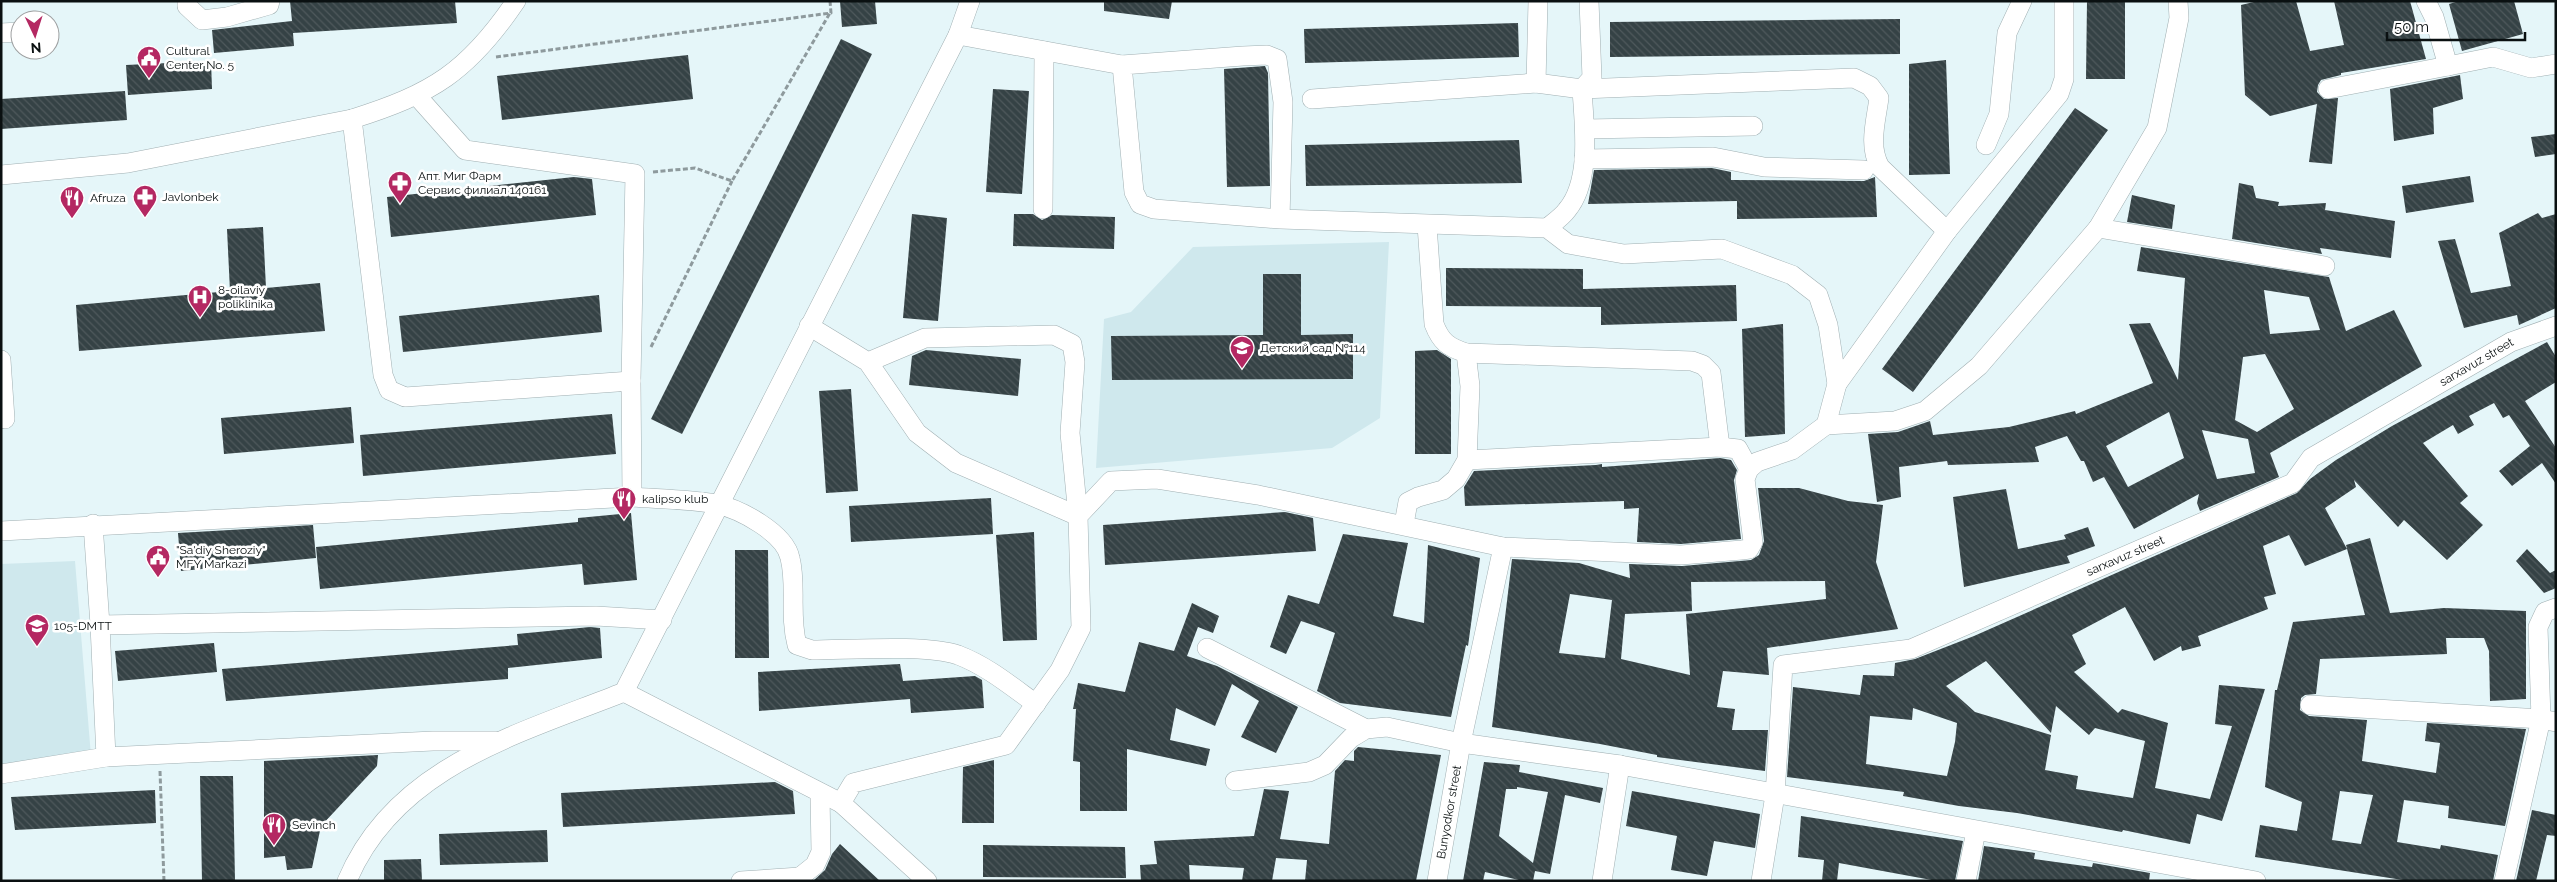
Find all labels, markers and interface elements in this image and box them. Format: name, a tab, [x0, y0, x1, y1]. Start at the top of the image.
north arrow	[10, 10, 60, 60]
scale bar	[2387, 10, 2524, 42]
text: 50 m	[2394, 18, 2429, 36]
text: N	[30, 40, 42, 56]
place label: Cultural Center No. 5	[166, 44, 235, 72]
public building icon: Cultural Center No. 5	[136, 45, 162, 79]
place label: Апт. Миг Фарм Сервис филиал 140161	[418, 169, 546, 197]
pharmacy icon: Апт. Миг Фарм Сервис филиал 140161	[387, 170, 413, 204]
pharmacy icon: Javlonbek	[132, 184, 158, 218]
restaurant icon: Afruza	[59, 185, 85, 219]
place label: Javlonbek	[162, 190, 219, 204]
place label: Afruza	[90, 191, 126, 205]
place label: 8-oilaviy poliklinika	[218, 283, 273, 311]
hospital icon: 8-oilaviy poliklinika	[187, 284, 213, 318]
school or university icon: Детский сад №114	[1229, 335, 1255, 369]
street label: sarxavuz street	[2437, 335, 2516, 389]
place label: Детский сад №114	[1260, 341, 1366, 355]
restaurant icon: kalipso klub	[611, 486, 637, 520]
place label: kalipso klub	[642, 492, 708, 506]
street label: sarxavuz street	[2084, 533, 2166, 579]
place label: "Sa'diy Sheroziy" MFY Markazi	[176, 543, 266, 571]
public building icon: "Sa'diy Sheroziy" MFY Markazi	[145, 544, 171, 578]
school or university icon: 105-DMTT	[24, 613, 50, 647]
place label: 105-DMTT	[54, 619, 112, 633]
street label: Bunyodkor street	[1434, 764, 1464, 860]
restaurant icon: Sevinch	[261, 812, 287, 846]
place label: Sevinch	[292, 818, 336, 832]

